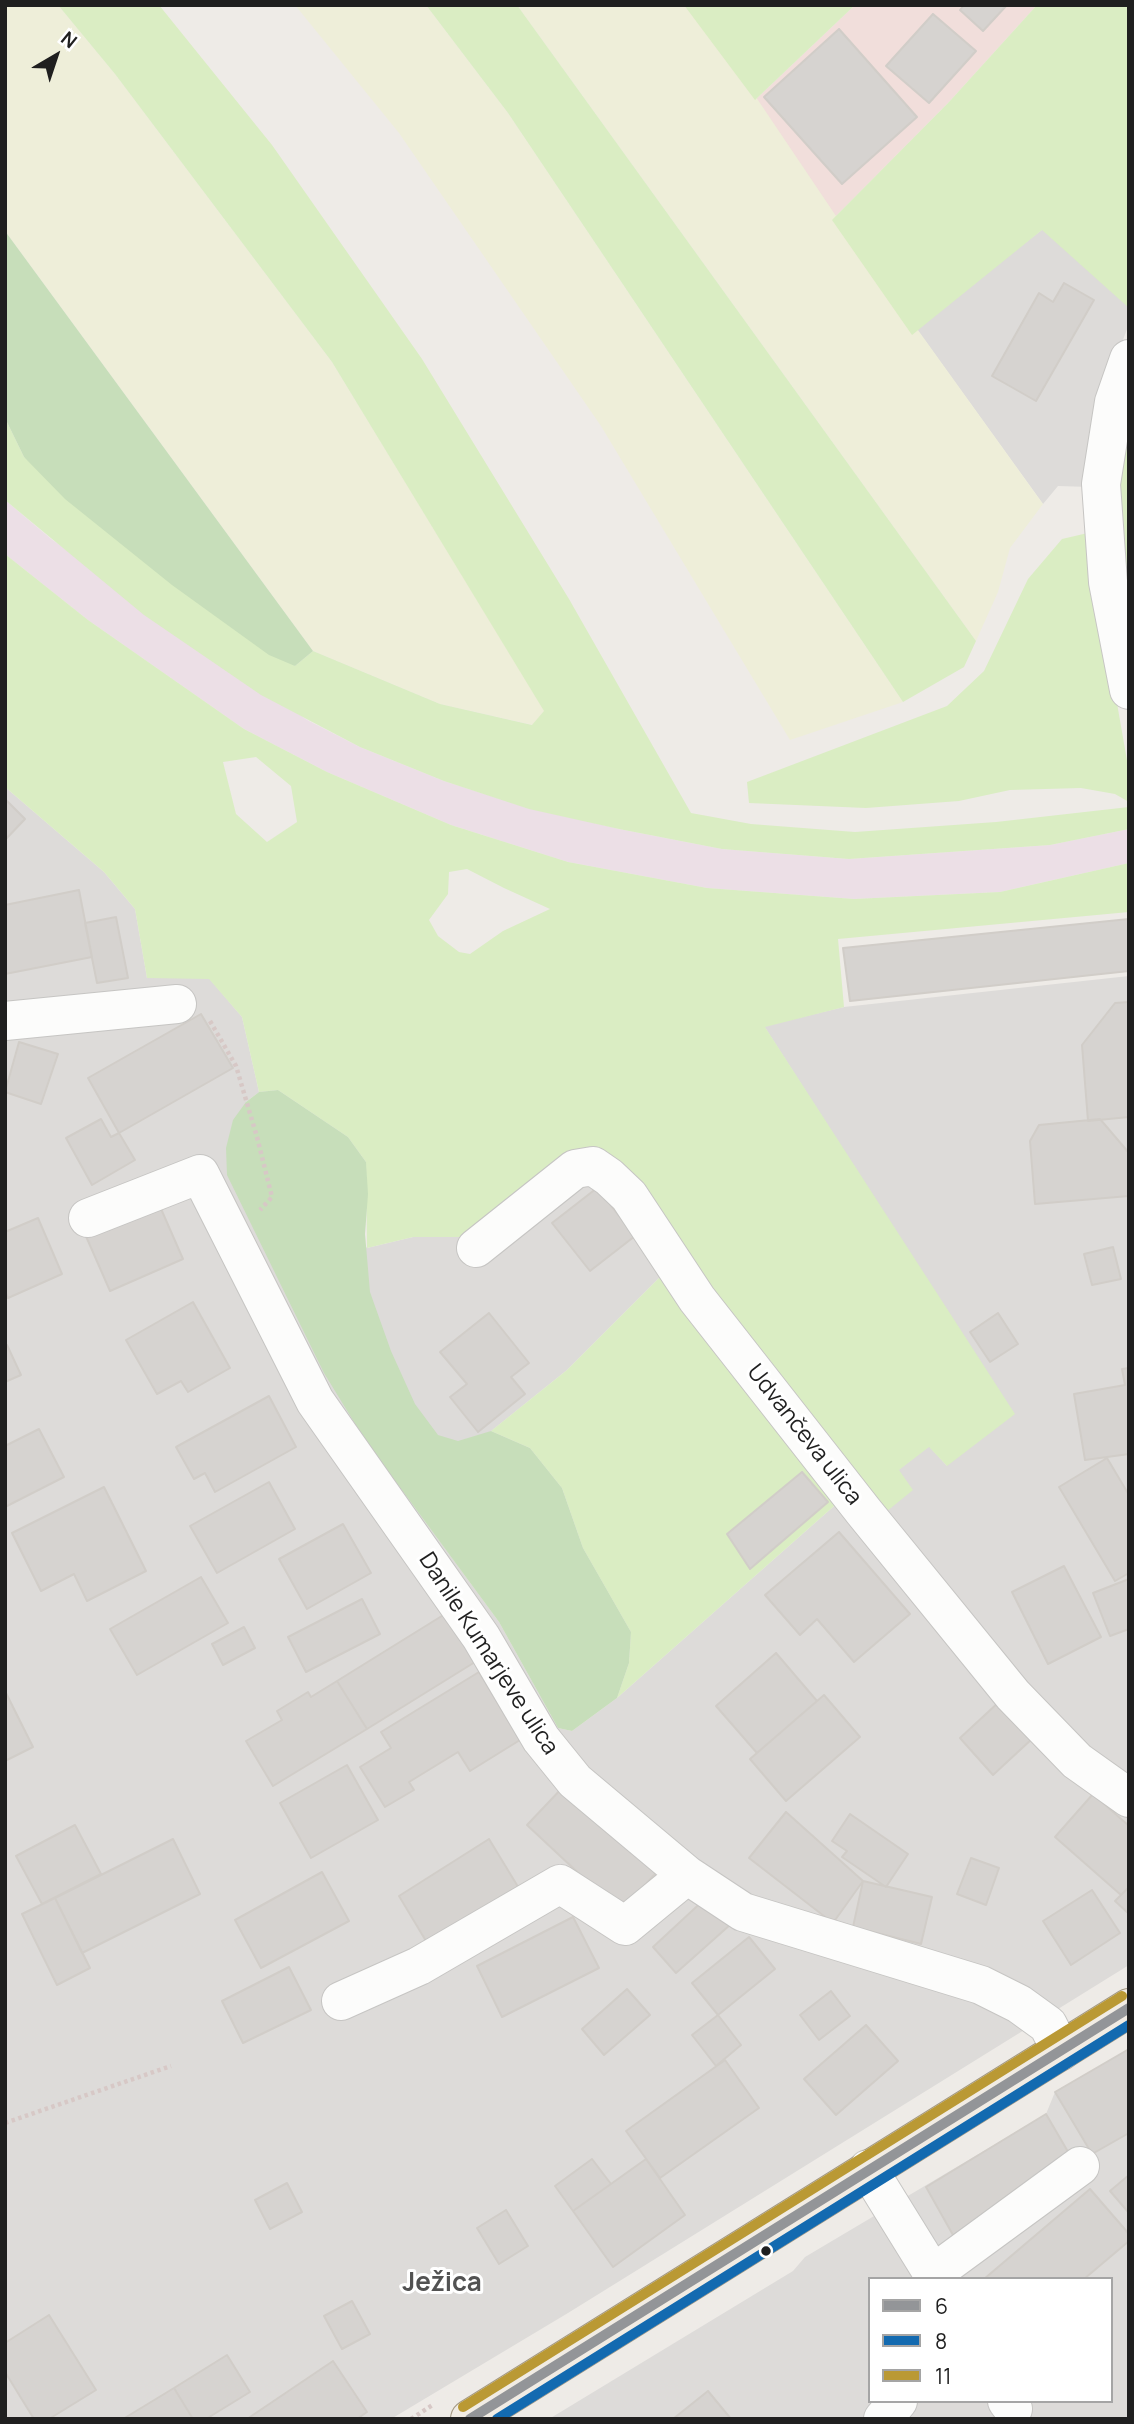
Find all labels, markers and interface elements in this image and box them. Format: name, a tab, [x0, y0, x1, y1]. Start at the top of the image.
north arrow	[21, 21, 91, 91]
text: N	[56, 25, 83, 54]
street label: Udvančeva ulica	[741, 1359, 867, 1511]
street label: Danile Kumarjeve ulica	[412, 1548, 564, 1760]
unlabelled marker	[759, 2244, 773, 2258]
district label: Ježica	[402, 2268, 482, 2300]
legend	[868, 2277, 1113, 2403]
text: 6	[935, 2292, 948, 2320]
text: 8	[935, 2327, 947, 2355]
text: 11	[935, 2362, 951, 2390]

